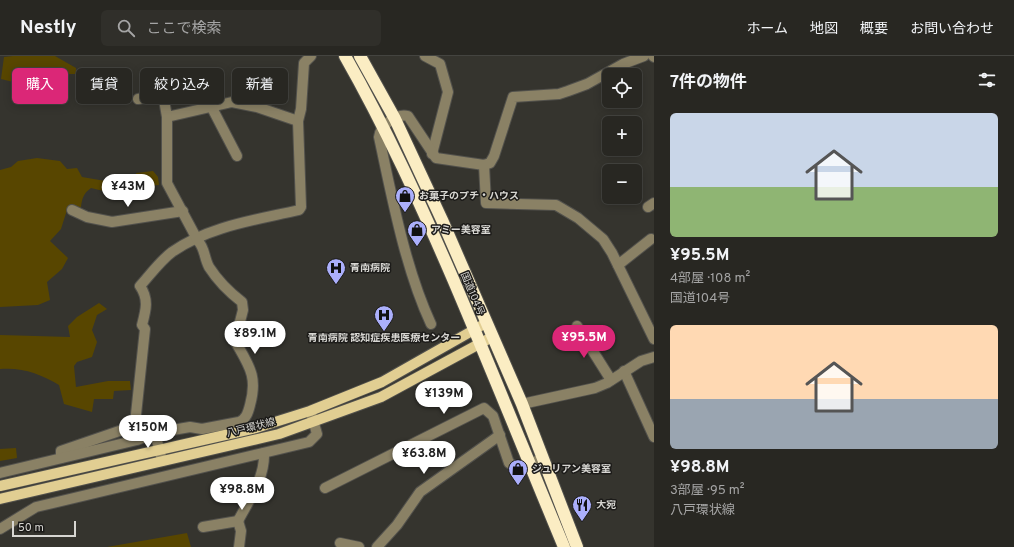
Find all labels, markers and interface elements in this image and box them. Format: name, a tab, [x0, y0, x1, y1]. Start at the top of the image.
search box	[101, 10, 381, 46]
text: Nestly	[20, 16, 77, 40]
icon: search	[115, 17, 137, 39]
text: ここで検索	[147, 20, 222, 39]
text: ホーム	[746, 21, 788, 38]
text: 地図	[810, 21, 838, 38]
text: 概要	[860, 21, 888, 38]
text: お問い合わせ	[910, 21, 994, 38]
chip: 購入	[12, 68, 68, 104]
chip: 賃貸	[76, 68, 132, 104]
chip: 絞り込み	[140, 68, 224, 104]
chip: 新着	[232, 68, 288, 104]
map controls	[602, 68, 642, 204]
button: locate	[602, 68, 642, 108]
icon: filters	[976, 69, 998, 91]
text: 7件の物件	[670, 72, 747, 94]
button: +	[602, 116, 642, 156]
icon: home	[798, 139, 870, 211]
button: −	[602, 164, 642, 204]
pin: ¥43M	[104, 174, 152, 208]
text: ¥43M	[111, 179, 145, 195]
shop icon: お菓子のプチ・ハウス	[394, 185, 416, 213]
place label: お菓子のプチ・ハウス	[419, 190, 519, 203]
shop icon: アミー美容室	[406, 219, 428, 247]
place label: アミー美容室	[431, 224, 491, 237]
text: ¥95.5M	[670, 245, 729, 267]
hospital icon: 青南病院	[325, 257, 347, 285]
place label: 青南病院	[350, 262, 390, 275]
street label: 国道104号	[457, 270, 487, 318]
text: 4部屋 · 108 m²	[670, 271, 750, 287]
text: 国道104号	[670, 291, 730, 307]
hospital icon: 青南病院 認知症疾患医療センター	[373, 304, 395, 332]
pin: ¥89.1M	[222, 321, 288, 355]
pin: ¥95.5M	[551, 325, 617, 359]
text: ¥89.1M	[234, 326, 276, 342]
text: ¥95.5M	[561, 330, 607, 346]
place label: 青南病院 認知症疾患医療センター	[308, 332, 460, 345]
icon: home	[798, 351, 870, 423]
pin: ¥139M	[416, 381, 472, 415]
text: ¥139M	[424, 386, 464, 402]
pin: ¥150M	[120, 415, 176, 449]
street label: 八戸環状線	[225, 416, 277, 440]
text: ¥150M	[128, 420, 168, 436]
pin: ¥63.8M	[391, 441, 457, 475]
text: ¥63.8M	[401, 446, 447, 462]
text: ¥98.8M	[670, 457, 730, 479]
shop icon: ジュリアン美容室	[507, 458, 529, 486]
place label: ジュリアン美容室	[532, 463, 611, 476]
pin: ¥98.8M	[209, 477, 275, 511]
text: ¥98.8M	[219, 482, 265, 498]
text: 3部屋 · 95 m²	[670, 483, 745, 499]
restaurant icon: 大宛	[571, 494, 593, 522]
place label: 大宛	[596, 499, 616, 512]
text: 八戸環状線	[670, 503, 735, 519]
scale bar	[12, 519, 76, 538]
text: 50 m	[18, 521, 44, 535]

